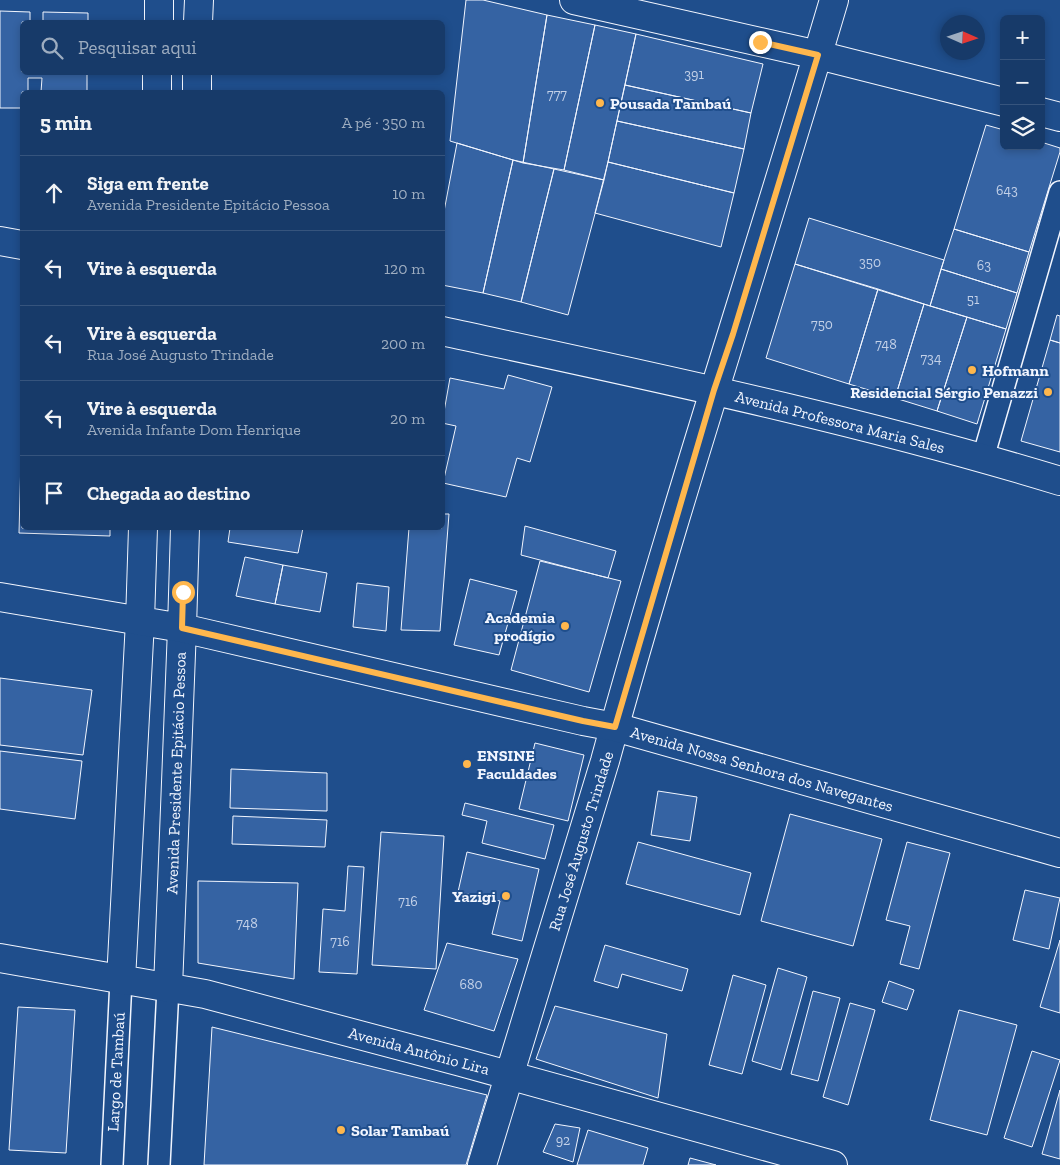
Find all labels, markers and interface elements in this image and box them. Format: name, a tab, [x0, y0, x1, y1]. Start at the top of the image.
north arrow	[940, 15, 985, 60]
map controls	[1000, 15, 1045, 150]
button: +	[1000, 15, 1045, 60]
search box	[20, 20, 445, 75]
route end	[749, 31, 772, 54]
icon: search	[38, 34, 66, 62]
text: Pesquisar aqui	[78, 36, 197, 59]
button: −	[1000, 60, 1045, 105]
house number: 391	[684, 66, 704, 83]
house number: 777	[547, 86, 567, 103]
place label: Pousada Tambaú	[610, 94, 732, 113]
marker: Pousada Tambaú	[594, 97, 606, 109]
button: layers	[1000, 105, 1045, 150]
text: 5 min	[40, 110, 92, 135]
text: A pé · 350 m	[342, 113, 425, 132]
text: Siga em frente	[87, 172, 209, 195]
icon: ahead	[40, 179, 68, 207]
house number: 643	[996, 182, 1018, 199]
text: 10 m	[392, 184, 425, 203]
text: Avenida Presidente Epitácio Pessoa	[87, 195, 330, 214]
icon: left	[40, 254, 68, 282]
house number: 350	[859, 254, 881, 271]
text: Vire à esquerda	[87, 257, 217, 280]
house number: 63	[977, 257, 991, 274]
text: 120 m	[384, 259, 425, 278]
house number: 51	[967, 291, 980, 308]
house number: 750	[811, 316, 833, 333]
text: Vire à esquerda	[87, 322, 217, 345]
icon: left	[40, 329, 68, 357]
text: 200 m	[381, 334, 425, 353]
house number: 748	[875, 336, 897, 353]
text: Rua José Augusto Trindade	[87, 345, 274, 364]
house number: 734	[921, 350, 942, 367]
place label: Hofmann	[982, 361, 1049, 380]
marker: Hofmann	[966, 364, 978, 376]
place label: Residencial Sérgio Penazzi	[850, 383, 1038, 402]
marker: Residencial Sérgio Penazzi	[1042, 386, 1054, 398]
street label: Avenida Professora Maria Sales	[733, 387, 947, 457]
text: Vire à esquerda	[87, 397, 217, 420]
icon: left	[40, 404, 68, 432]
text: 20 m	[390, 409, 425, 428]
text: Avenida Infante Dom Henrique	[87, 420, 301, 439]
icon: arrive	[40, 479, 68, 507]
text: Chegada ao destino	[87, 482, 250, 505]
route start	[172, 581, 195, 604]
place label: Academia prodígio	[485, 608, 556, 645]
marker: Academia prodígio	[559, 620, 571, 632]
street label: Avenida Presidente Epitácio Pessoa	[162, 651, 190, 895]
street label: Avenida Nossa Senhora dos Navegantes	[629, 722, 895, 816]
place label: ENSINE Faculdades	[477, 746, 557, 783]
street label: Rua José Augusto Trindade	[545, 749, 617, 933]
marker: ENSINE Faculdades	[461, 758, 473, 770]
place label: Yazigi	[452, 887, 496, 906]
marker: Yazigi	[500, 890, 512, 902]
house number: 716	[398, 893, 418, 910]
house number: 748	[236, 915, 258, 932]
house number: 716	[330, 933, 350, 950]
house number: 680	[459, 976, 483, 993]
street label: Largo de Tambaú	[103, 1012, 129, 1132]
street label: Avenida Antônio Lira	[346, 1023, 492, 1079]
place label: Solar Tambaú	[351, 1121, 450, 1140]
marker: Solar Tambaú	[335, 1124, 347, 1136]
house number: 92	[556, 1132, 570, 1149]

